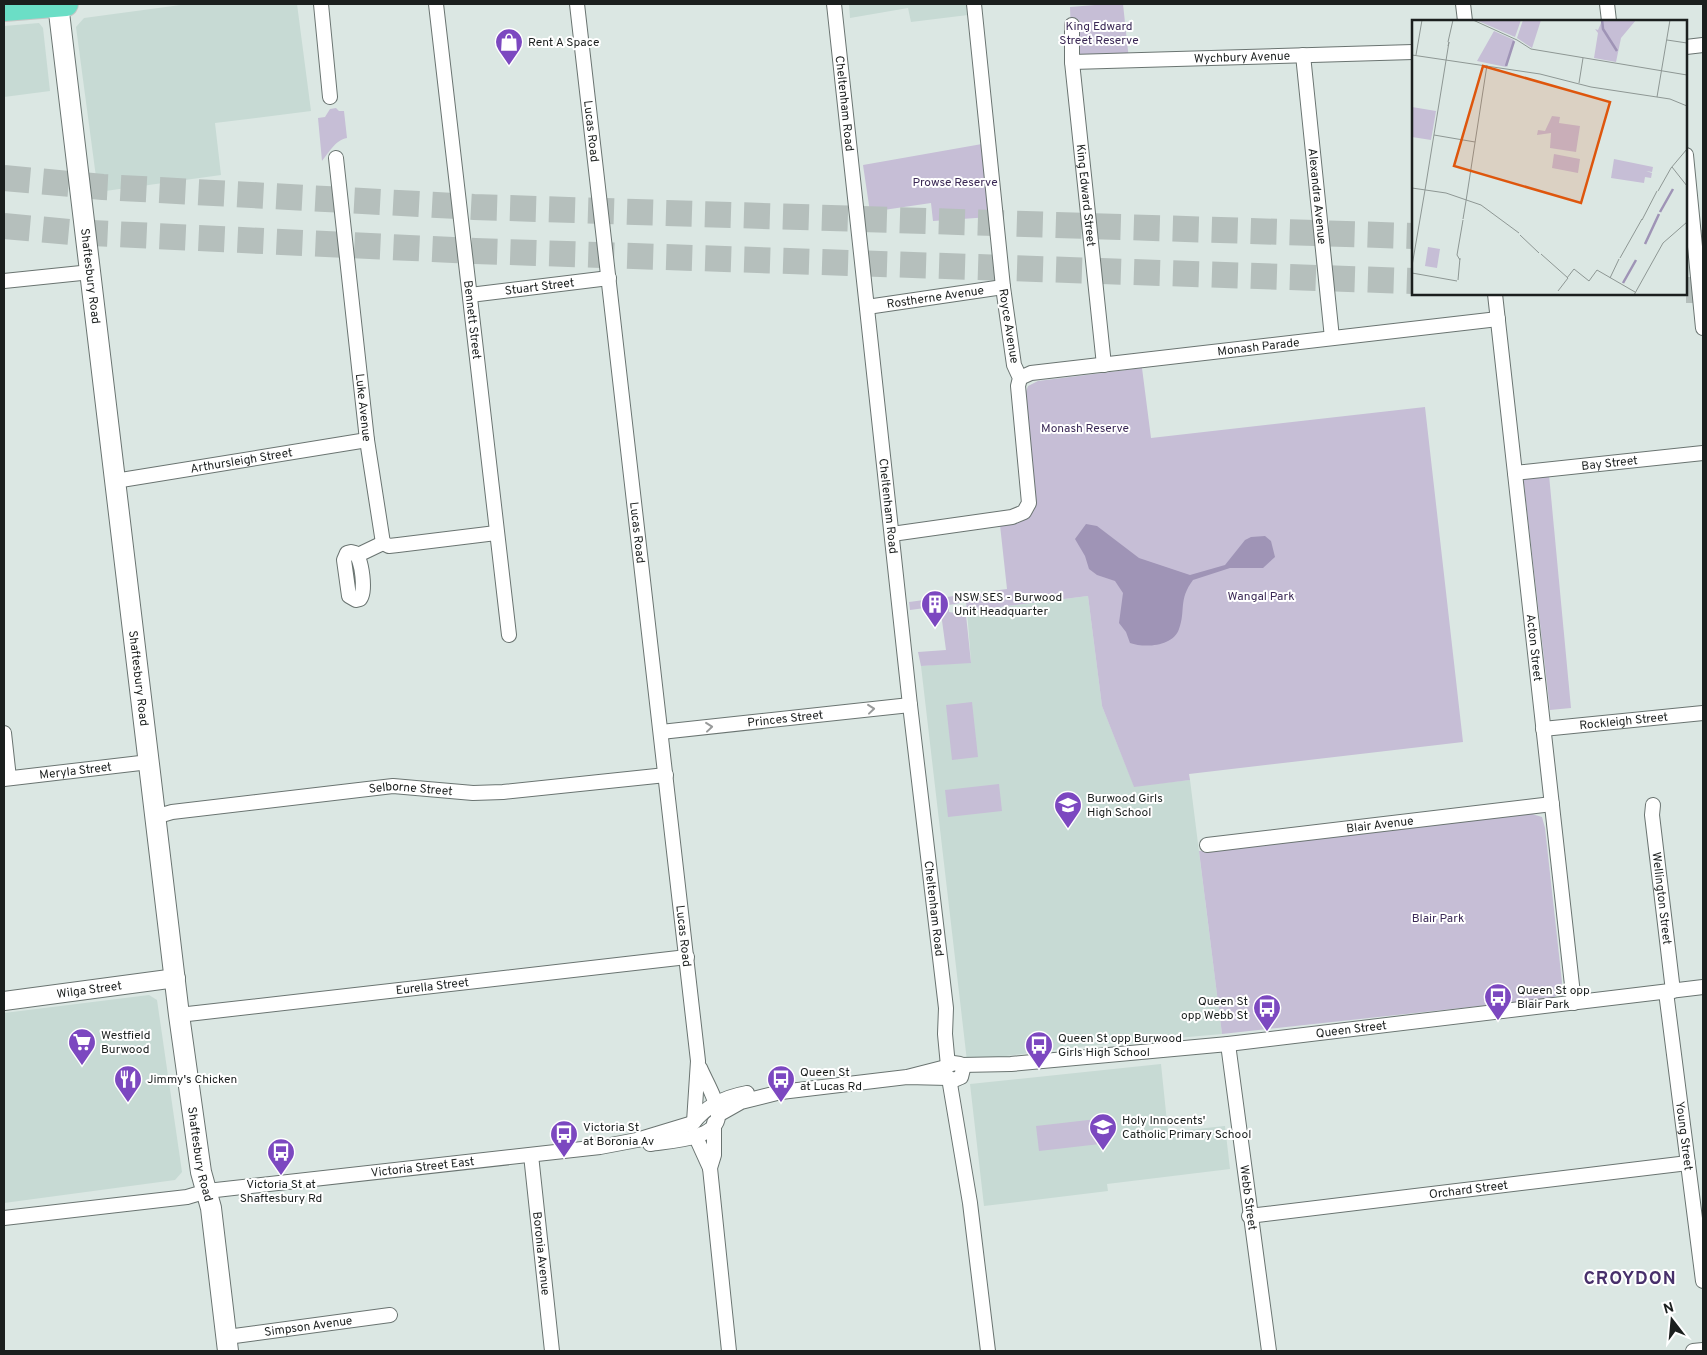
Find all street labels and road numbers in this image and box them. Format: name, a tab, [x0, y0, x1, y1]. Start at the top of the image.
street label: Wychbury Avenue	[1194, 49, 1290, 67]
street label: Cheltenham Road	[831, 55, 857, 152]
street label: Lucas Road	[579, 100, 602, 163]
street label: King Edward Street	[1072, 143, 1098, 247]
street label: Alexandra Avenue	[1304, 147, 1329, 245]
street label: Shaftesbury Road	[76, 227, 103, 325]
street label: Stuart Street	[504, 275, 575, 300]
street label: Bennett Street	[459, 280, 484, 360]
street label: Rostherne Avenue	[886, 283, 985, 313]
street label: Royce Avenue	[994, 288, 1022, 365]
street label: Monash Parade	[1217, 335, 1300, 360]
street label: Luke Avenue	[351, 373, 374, 443]
street label: Arthursleigh Street	[189, 445, 294, 478]
street label: Bay Street	[1581, 453, 1639, 475]
street label: Cheltenham Road	[874, 457, 901, 555]
street label: Lucas Road	[625, 501, 648, 564]
street label: Acton Street	[1522, 613, 1545, 682]
street label: Shaftesbury Road	[124, 630, 151, 727]
street label: Princes Street	[747, 707, 824, 732]
street label: Rockleigh Street	[1579, 710, 1669, 734]
street label: Meryla Street	[39, 759, 113, 784]
street label: Selborne Street	[368, 779, 453, 800]
street label: Blair Avenue	[1345, 814, 1414, 837]
street label: Wellington Street	[1647, 851, 1674, 946]
street label: Cheltenham Road	[920, 860, 947, 957]
street label: Lucas Road	[671, 904, 694, 968]
street label: Eurella Street	[395, 975, 470, 999]
street label: Wilga Street	[56, 978, 123, 1003]
street label: Queen Street	[1315, 1018, 1388, 1042]
street label: Young Street	[1671, 1100, 1696, 1172]
street label: Shaftesbury Road	[183, 1106, 216, 1204]
street label: Victoria Street East	[370, 1154, 475, 1182]
street label: Webb Street	[1235, 1164, 1260, 1231]
street label: Orchard Street	[1428, 1178, 1509, 1203]
street label: Boronia Avenue	[528, 1211, 553, 1296]
street label: Simpson Avenue	[263, 1313, 353, 1341]

